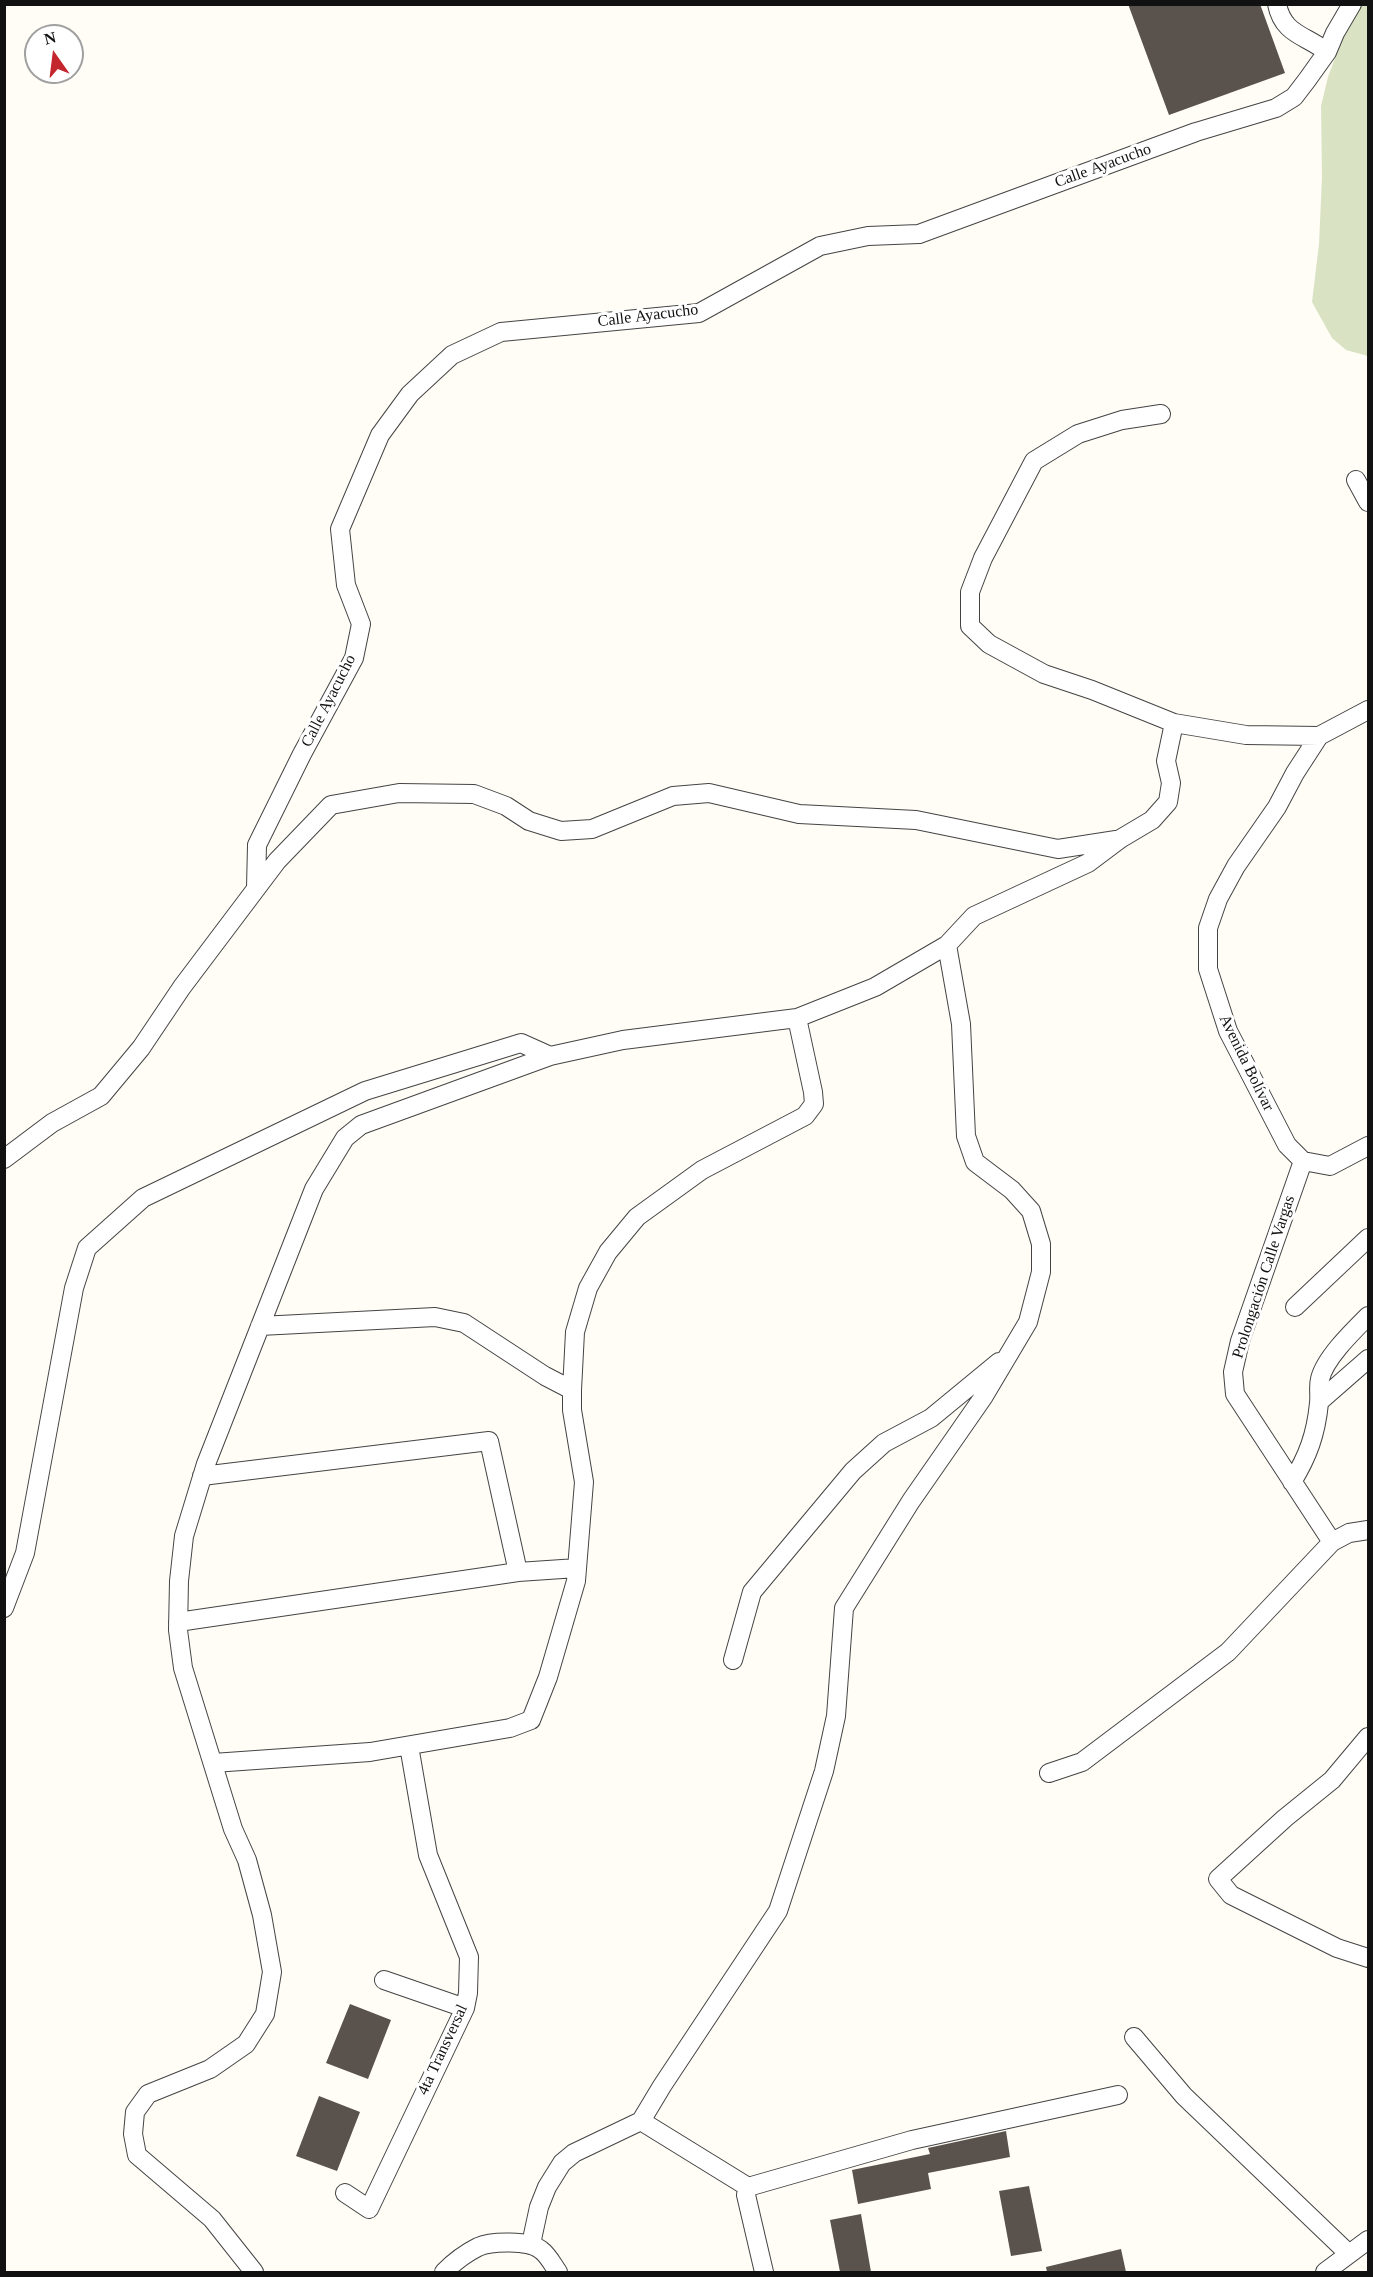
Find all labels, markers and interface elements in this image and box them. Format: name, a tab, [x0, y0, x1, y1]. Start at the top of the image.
north arrow	[24, 24, 84, 84]
text: N	[42, 28, 58, 48]
street label: Calle Ayacucho	[1052, 140, 1154, 192]
street label: Calle Ayacucho	[597, 300, 699, 332]
street label: Calle Ayacucho	[297, 652, 361, 750]
street label: Avenida Bolívar	[1214, 1012, 1278, 1114]
street label: Prolongación Calle Vargas	[1229, 1193, 1299, 1361]
street label: 4ta Transversal	[414, 2002, 472, 2098]

